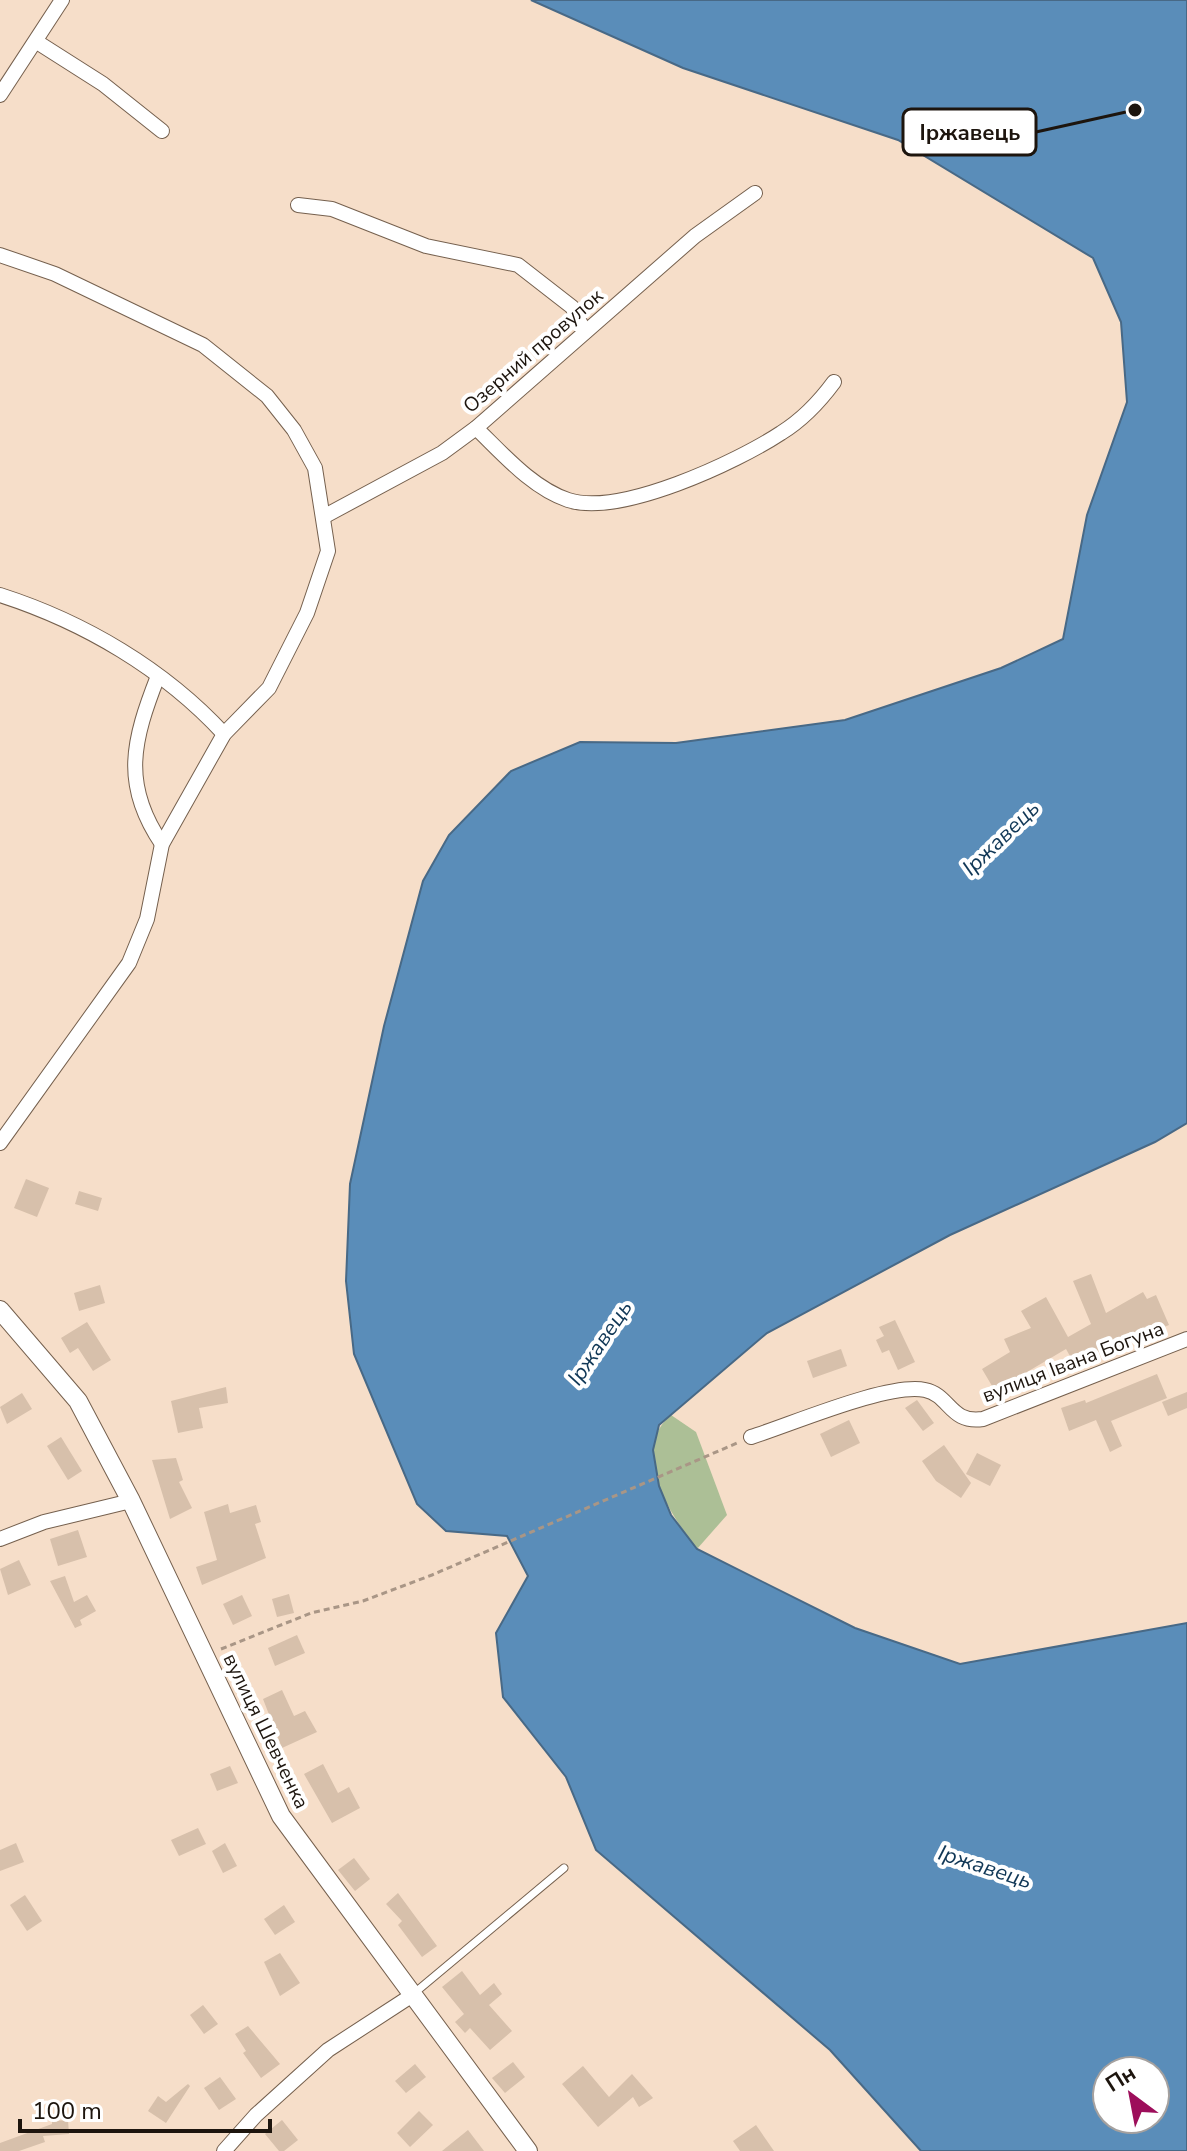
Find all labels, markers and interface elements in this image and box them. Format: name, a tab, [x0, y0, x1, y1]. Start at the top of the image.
callout: Іржавець	[903, 109, 1036, 155]
text: Іржавець	[920, 118, 1020, 148]
street label: Озерний провулок	[457, 282, 609, 419]
water label: Іржавець	[956, 794, 1046, 882]
water label: Іржавець	[561, 1295, 639, 1391]
street label: вулиця Івана Богуна	[978, 1315, 1168, 1409]
street label: вулиця Шевченка	[217, 1649, 315, 1813]
water label: Іржавець	[934, 1838, 1036, 1896]
north arrow	[1091, 2055, 1171, 2135]
text: Пн	[1100, 2058, 1142, 2100]
scale bar	[20, 2083, 270, 2133]
text: 100 m	[32, 2095, 102, 2127]

